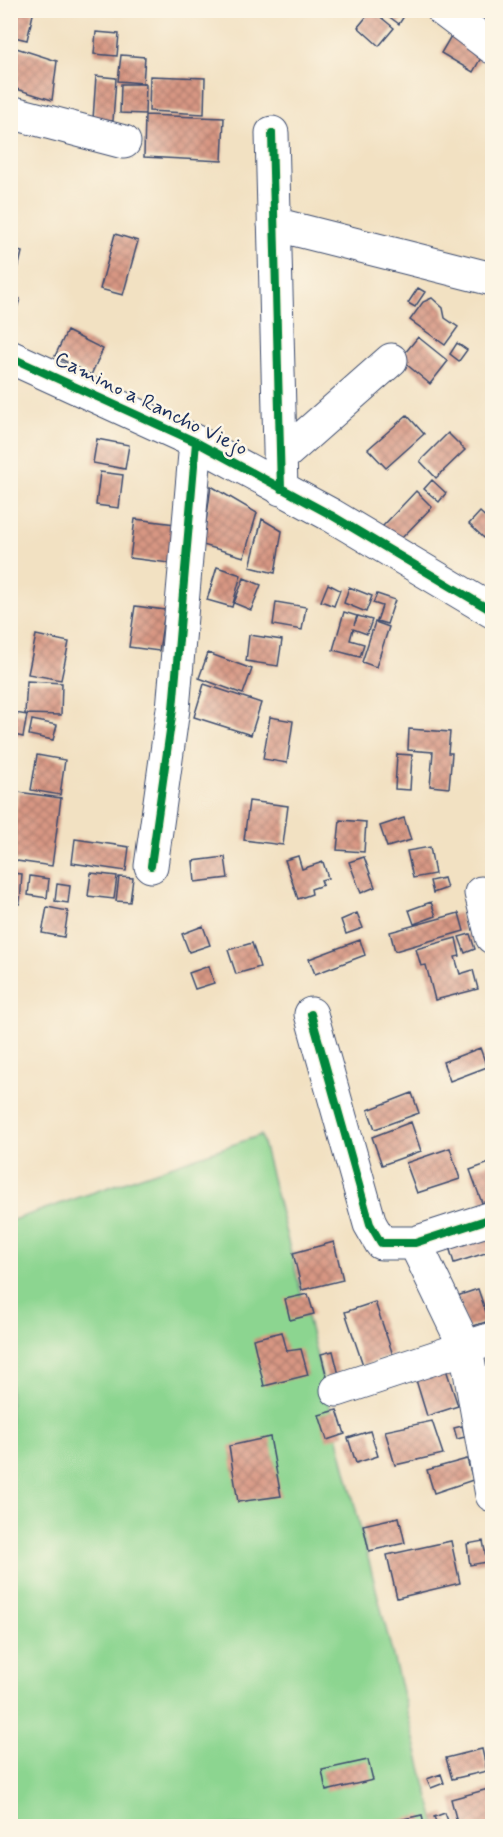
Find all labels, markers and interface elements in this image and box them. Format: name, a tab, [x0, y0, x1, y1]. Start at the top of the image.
street label: Camino a Rancho Viejo	[50, 345, 252, 463]

